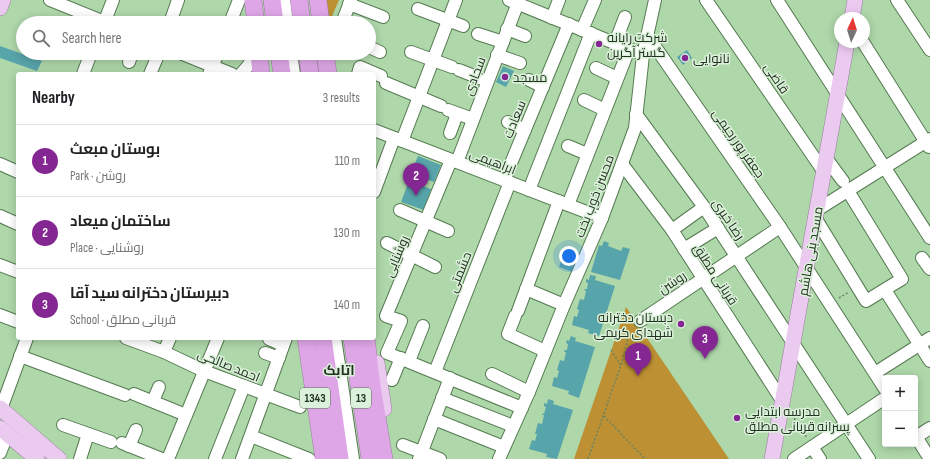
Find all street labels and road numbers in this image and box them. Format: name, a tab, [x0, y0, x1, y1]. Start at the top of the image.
street label: سجادی	[460, 55, 490, 98]
street label: قاضی	[760, 60, 792, 97]
street label: سعادت	[500, 98, 530, 141]
street label: جعفر پور رحیمی	[708, 106, 768, 182]
street label: ابراهیمی	[467, 146, 518, 178]
street label: محسن خوب بخت	[572, 153, 618, 240]
street label: رضا خیری	[709, 196, 748, 243]
street label: مسجد بنی هاشم	[795, 205, 828, 297]
street label: روشنایی	[381, 233, 413, 280]
street label: قربانی مطلق	[689, 241, 741, 308]
street label: حشمتی	[445, 250, 475, 295]
street label: روشن	[656, 268, 690, 298]
street label: احمد صالحی	[195, 346, 262, 386]
road number: 1343	[300, 388, 330, 408]
road number: 13	[351, 388, 371, 408]

